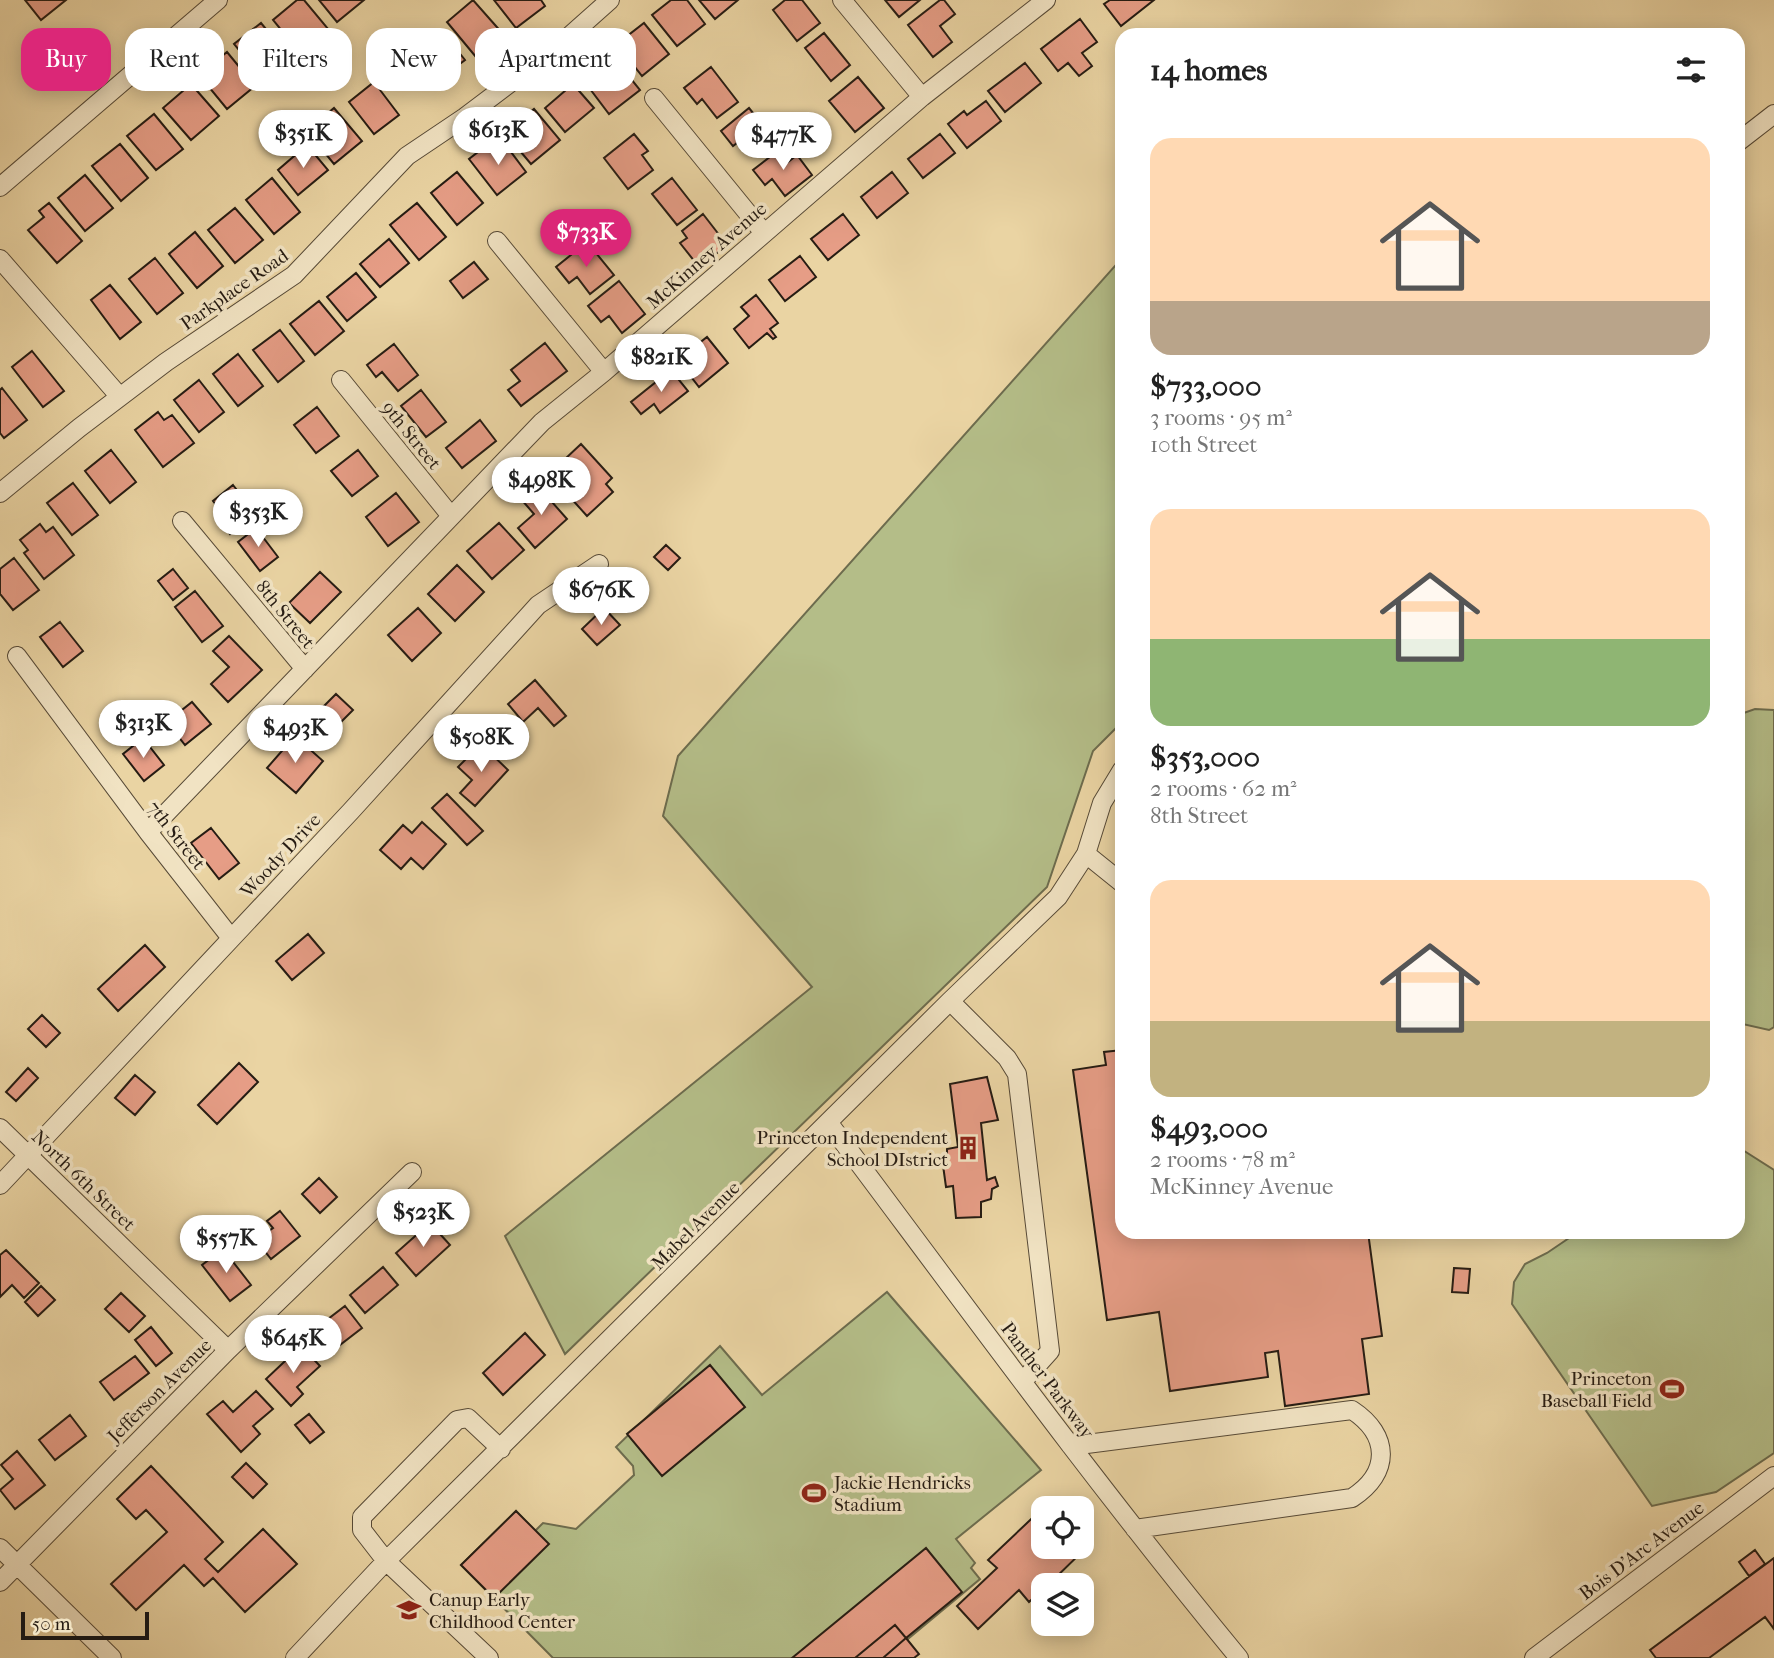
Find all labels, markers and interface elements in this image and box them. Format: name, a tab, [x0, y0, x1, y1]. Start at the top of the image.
chip: Buy	[21, 28, 111, 91]
chip: Rent	[125, 28, 224, 91]
chip: Filters	[238, 28, 352, 91]
chip: New	[366, 28, 461, 91]
chip: Apartment	[475, 28, 636, 91]
icon: filters	[1672, 51, 1710, 89]
text: 14 homes	[1150, 53, 1267, 88]
pin: $613K	[449, 108, 547, 167]
pin: $351K	[254, 110, 352, 170]
pin: $477K	[734, 113, 832, 172]
text: $613K	[468, 116, 528, 143]
text: $351K	[275, 119, 331, 146]
text: $477K	[751, 121, 815, 148]
icon: home	[1367, 183, 1493, 309]
street label: McKinney Avenue	[642, 198, 771, 314]
pin: $733K	[537, 210, 635, 269]
text: $733K	[556, 218, 616, 245]
street label: Parkplace Road	[177, 244, 293, 335]
pin: $821K	[612, 334, 710, 394]
text: $821K	[631, 343, 691, 370]
text: $733,000	[1150, 369, 1261, 404]
street label: 9th Street	[377, 397, 446, 474]
text: 3 rooms · 95 m²	[1150, 404, 1292, 431]
text: 10th Street	[1150, 431, 1258, 458]
pin: $498K	[492, 458, 590, 517]
text: $498K	[508, 466, 574, 493]
pin: $353K	[209, 490, 307, 549]
text: $353K	[229, 498, 287, 525]
icon: home	[1367, 554, 1493, 680]
pin: $676K	[552, 568, 650, 627]
street label: 8th Street	[251, 576, 319, 653]
text: $676K	[568, 576, 634, 603]
pin: $313K	[94, 700, 192, 760]
pin: $493K	[246, 706, 344, 765]
text: $313K	[115, 709, 171, 736]
text: $493K	[263, 714, 327, 741]
pin: $508K	[432, 714, 530, 774]
text: $508K	[449, 723, 513, 750]
text: $353,000	[1150, 740, 1260, 775]
text: 2 rooms · 62 m²	[1150, 775, 1297, 802]
street label: 7th Street	[143, 797, 210, 874]
text: 8th Street	[1150, 802, 1248, 829]
street label: Woody Drive	[235, 809, 325, 903]
icon: home	[1367, 925, 1493, 1051]
text: $493,000	[1150, 1111, 1268, 1146]
street label: North 6th Street	[27, 1126, 140, 1236]
place label: Princeton Independent School DIstrict	[757, 1127, 948, 1171]
building icon: Princeton Independent School DIstrict	[954, 1134, 982, 1162]
text: 2 rooms · 78 m²	[1150, 1146, 1295, 1173]
text: McKinney Avenue	[1150, 1173, 1333, 1200]
street label: Mabel Avenue	[647, 1177, 745, 1275]
pin: $523K	[374, 1190, 472, 1249]
text: $523K	[393, 1198, 453, 1225]
pin: $557K	[177, 1216, 275, 1275]
text: $557K	[196, 1224, 256, 1251]
pin: $645K	[244, 1316, 342, 1375]
street label: Panther Parkway	[996, 1318, 1099, 1444]
text: $645K	[261, 1324, 325, 1351]
street label: Jefferson Avenue	[102, 1334, 216, 1449]
place label: Princeton Baseball Field	[1541, 1368, 1653, 1412]
sports icon: Princeton Baseball Field	[1658, 1375, 1686, 1403]
place label: Jackie Hendricks Stadium	[832, 1472, 971, 1516]
sports icon: Jackie Hendricks Stadium	[800, 1479, 828, 1507]
map controls	[1031, 1496, 1094, 1636]
button: locate	[1031, 1496, 1094, 1559]
street label: Bois D'Arc Avenue	[1575, 1497, 1708, 1605]
button: layers	[1031, 1573, 1094, 1636]
place label: Canup Early Childhood Center	[429, 1589, 576, 1633]
school or university icon: Canup Early Childhood Center	[395, 1596, 423, 1624]
scale bar	[21, 1609, 149, 1641]
text: 50 m	[32, 1613, 71, 1635]

